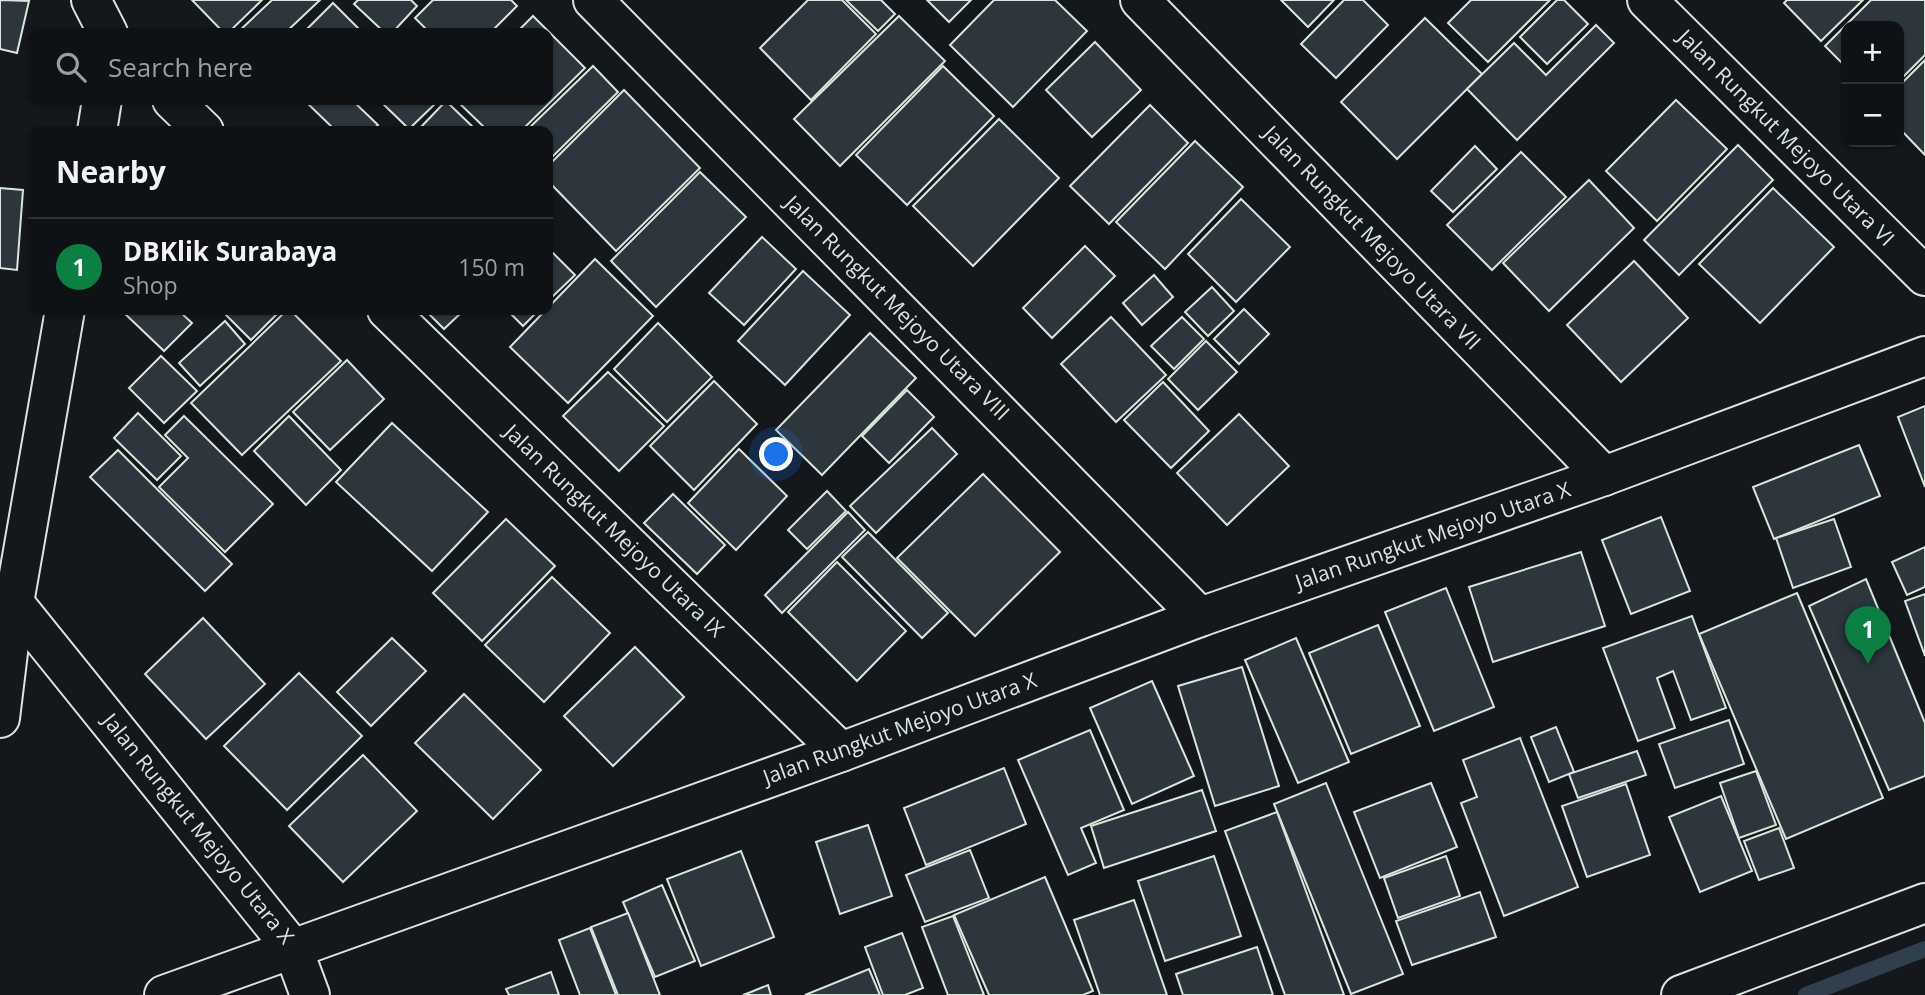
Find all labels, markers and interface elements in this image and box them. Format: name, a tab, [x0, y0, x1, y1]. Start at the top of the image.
map controls	[1841, 21, 1904, 147]
button: +	[1841, 21, 1904, 84]
street label: Jalan Rungkut Mejoyo Utara VI	[1671, 22, 1901, 252]
search box	[28, 28, 553, 105]
icon: search	[52, 48, 90, 86]
text: Search here	[108, 49, 253, 85]
button: −	[1841, 84, 1904, 147]
street label: Jalan Rungkut Mejoyo Utara VII	[1257, 118, 1487, 355]
text: Nearby	[56, 151, 166, 192]
street label: Jalan Rungkut Mejoyo Utara VIII	[778, 187, 1016, 426]
text: DBKlik Surabaya	[123, 233, 337, 269]
text: 1	[72, 251, 86, 283]
text: 150 m	[458, 251, 525, 283]
text: Shop	[123, 269, 178, 301]
street label: Jalan Rungkut Mejoyo Utara IX	[497, 416, 731, 643]
your location	[759, 437, 793, 471]
street label: Jalan Rungkut Mejoyo Utara X	[1290, 474, 1575, 596]
pin: 1	[1845, 606, 1891, 664]
street label: Jalan Rungkut Mejoyo Utara X	[757, 665, 1041, 791]
street label: Jalan Rungkut Mejoyo Utara X	[96, 706, 301, 950]

